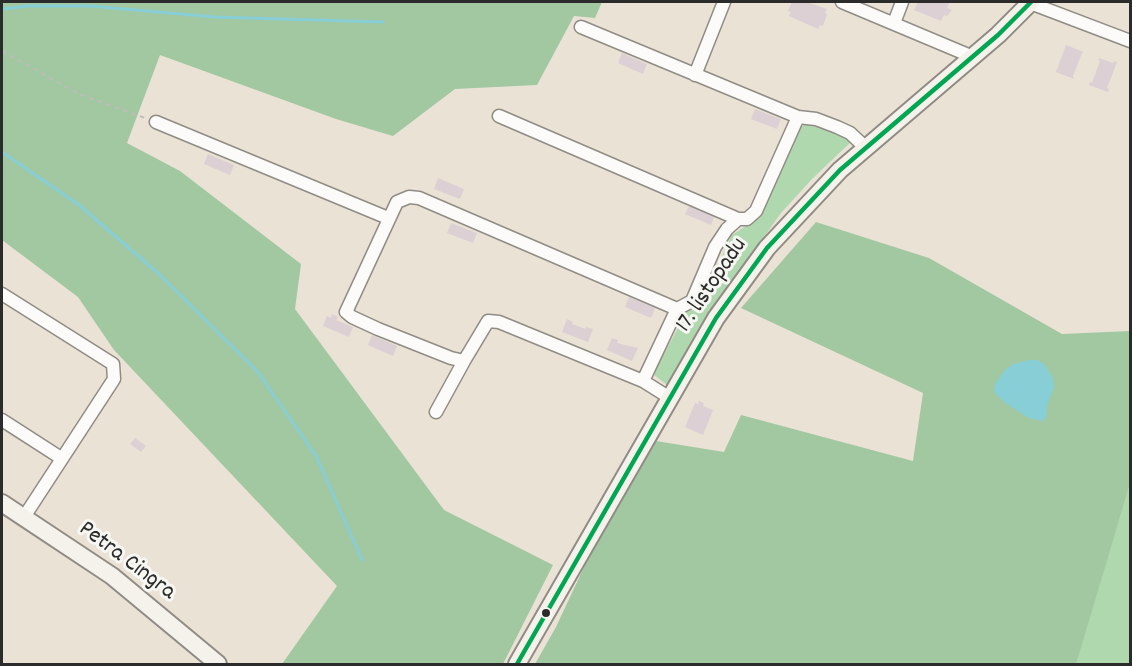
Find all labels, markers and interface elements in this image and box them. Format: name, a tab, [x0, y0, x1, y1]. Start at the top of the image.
street label: 17. listopadu	[671, 233, 755, 339]
street label: Petra Cingra	[72, 516, 180, 608]
unlabelled marker	[540, 607, 552, 619]

